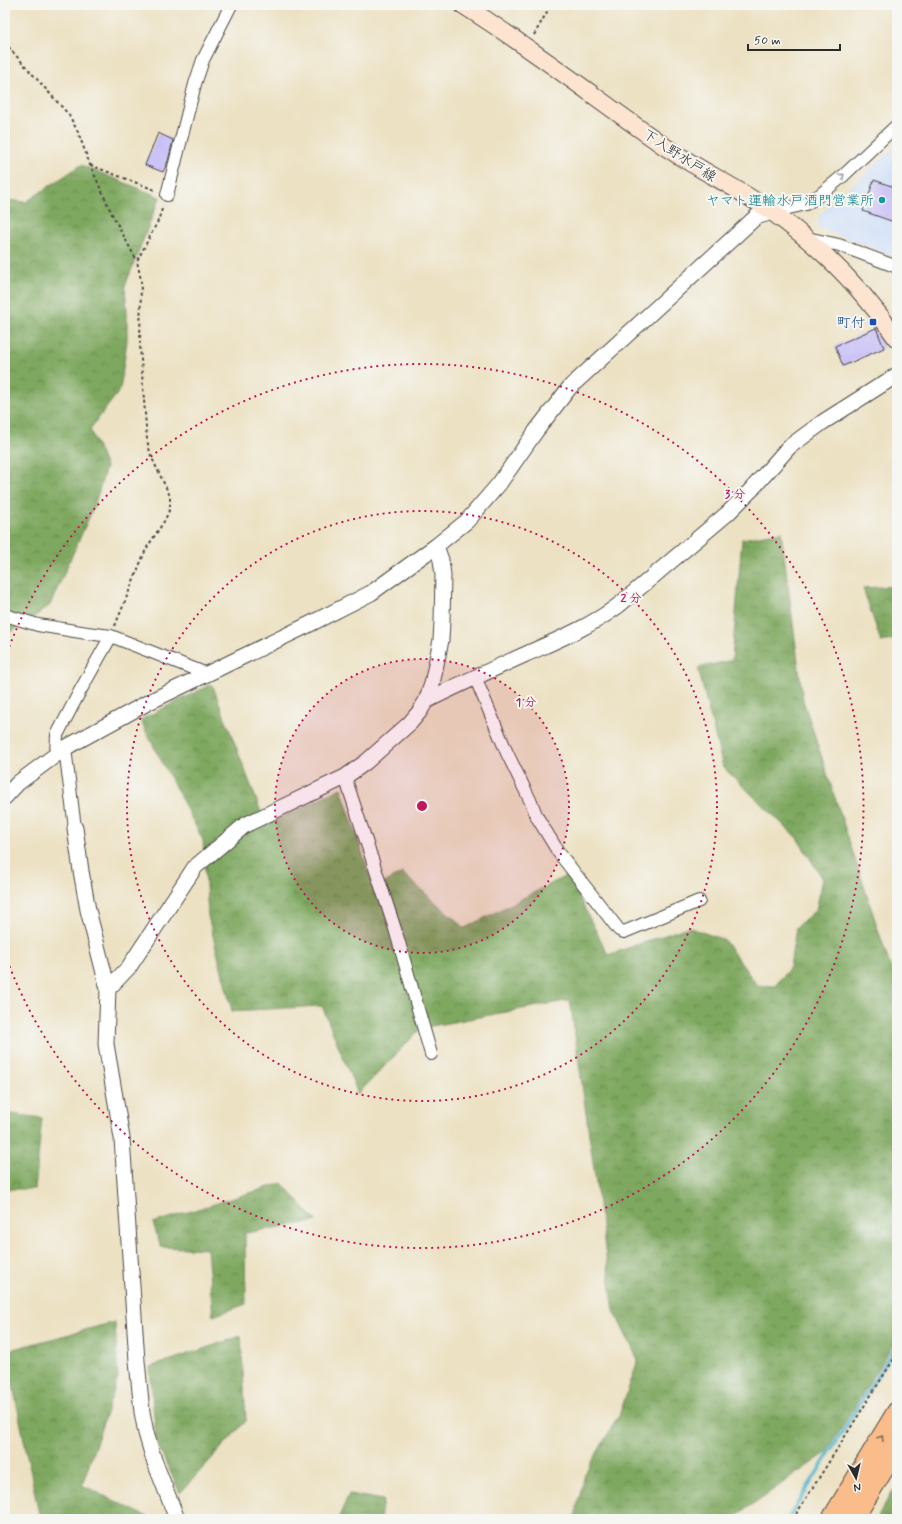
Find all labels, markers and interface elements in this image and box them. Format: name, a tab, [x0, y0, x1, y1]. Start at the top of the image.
scale bar	[748, 26, 840, 52]
text: 50 m	[754, 33, 781, 49]
street label: 下入野水戸線	[639, 125, 720, 186]
one-way arrow	[838, 174, 845, 181]
place label: ヤマト運輸水戸酒門営業所	[706, 192, 874, 210]
marker: ヤマト運輸水戸酒門営業所	[877, 195, 887, 205]
place label: 町付	[837, 314, 865, 332]
marker: 町付	[868, 317, 878, 327]
text: 3 分	[725, 487, 745, 503]
text: 2 分	[620, 591, 642, 607]
text: 1 分	[516, 695, 536, 711]
centre of rings	[415, 799, 429, 813]
one-way arrow	[877, 1435, 884, 1442]
north arrow	[836, 1458, 876, 1498]
text: N	[853, 1479, 862, 1494]

